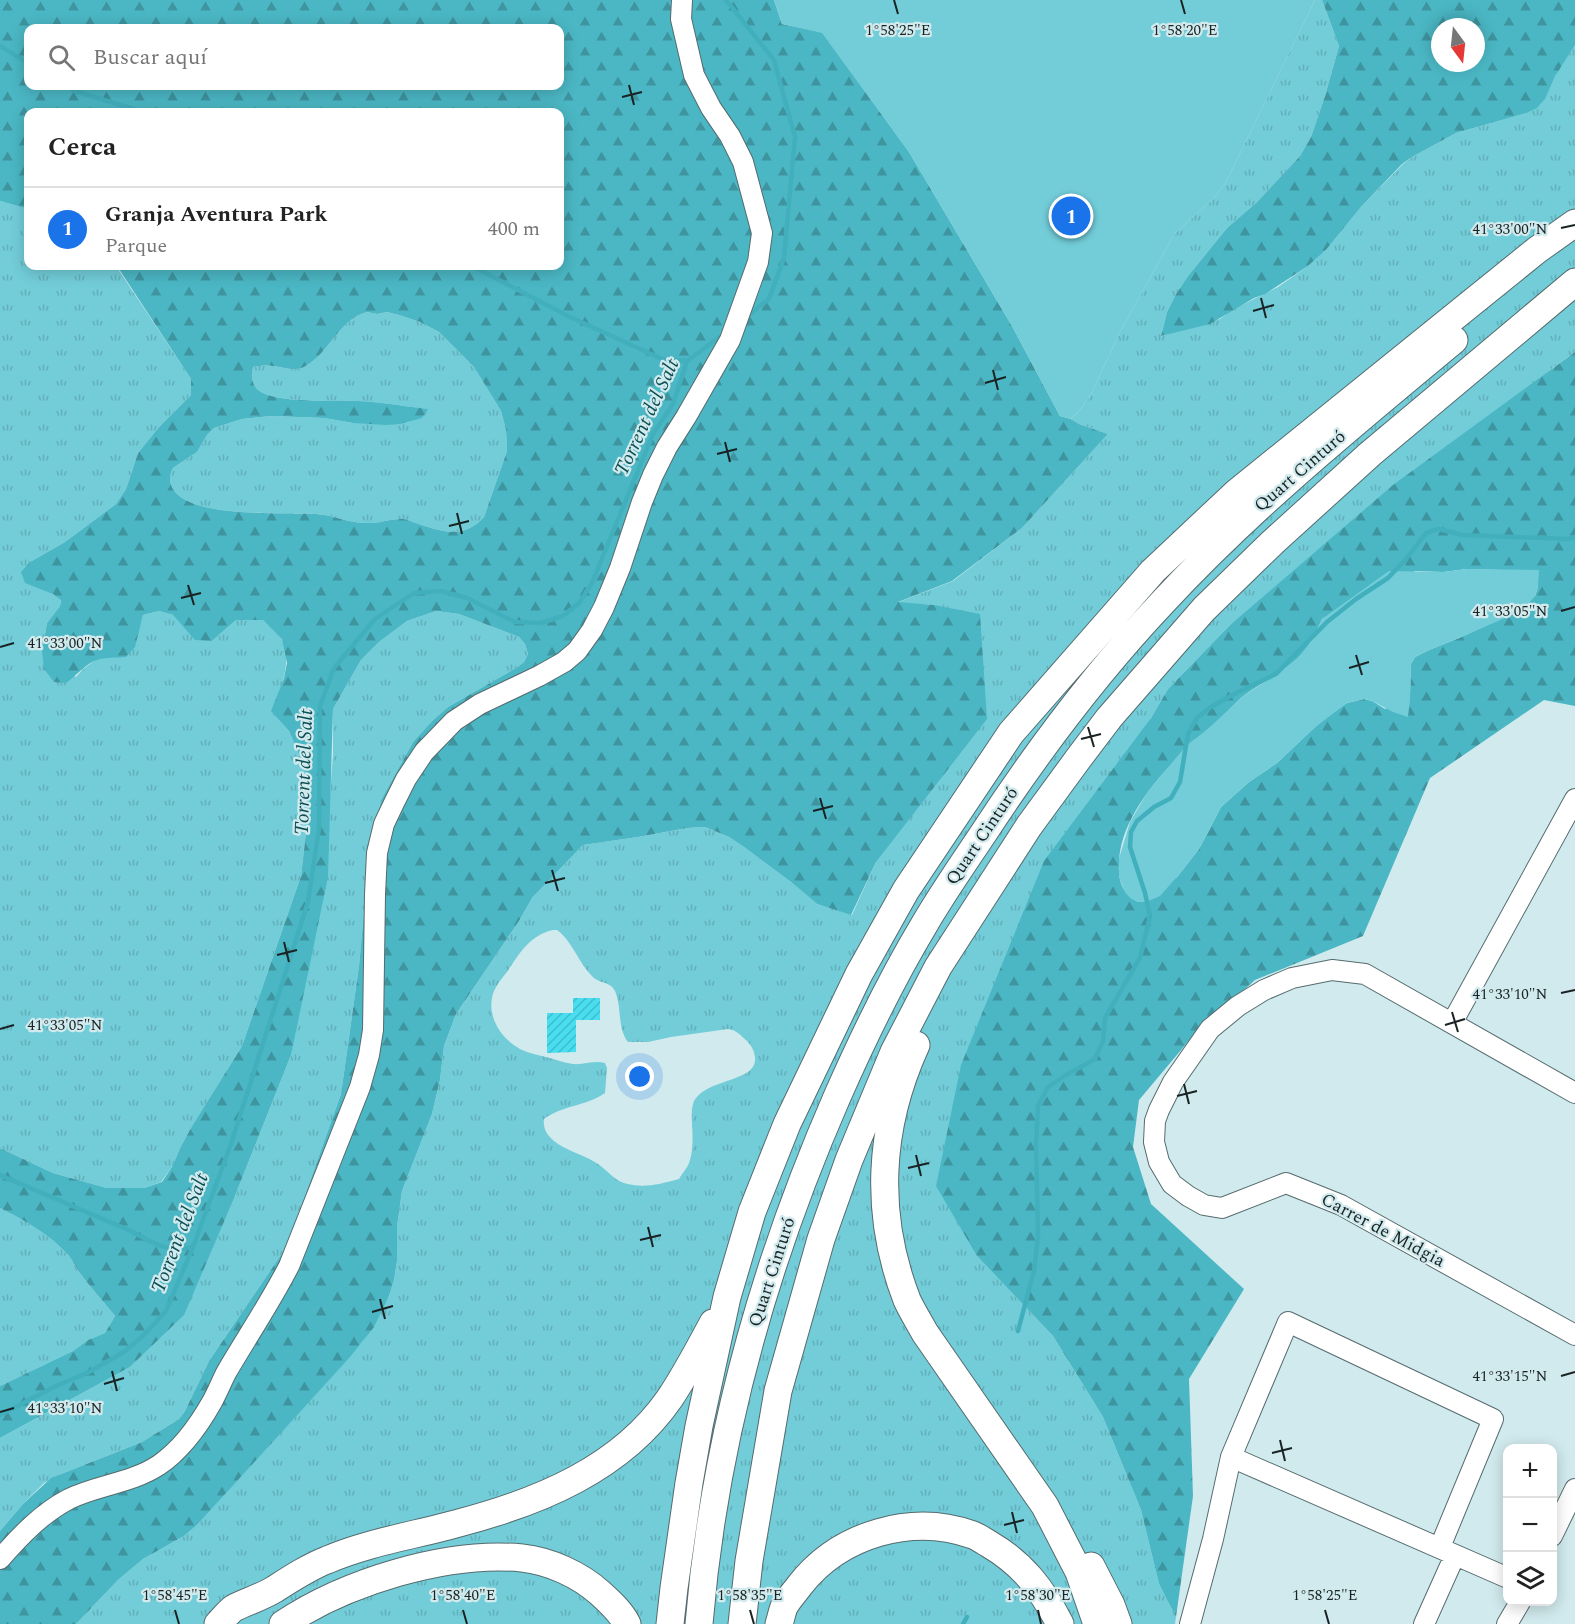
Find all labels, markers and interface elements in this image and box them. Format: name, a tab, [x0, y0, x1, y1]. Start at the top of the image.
north arrow	[1431, 18, 1485, 72]
text: 1°58'25"E	[865, 19, 931, 42]
text: 1°58'20"E	[1152, 19, 1218, 42]
search box	[24, 24, 564, 90]
icon: search	[45, 41, 78, 74]
text: Buscar aquí	[93, 41, 207, 74]
text: Cerca	[48, 127, 116, 167]
pin: 1	[1052, 194, 1090, 238]
text: Granja Aventura Park	[105, 198, 328, 231]
text: 1	[62, 214, 73, 244]
text: 400 m	[488, 214, 540, 244]
text: 41°33'00"N	[1473, 218, 1548, 241]
text: Parque	[105, 231, 167, 261]
water label: Torrent del Salt	[607, 353, 688, 480]
street label: Quart Cinturó	[1248, 423, 1352, 519]
text: 41°33'05"N	[1473, 600, 1548, 623]
text: 41°33'00"N	[28, 632, 103, 655]
water label: Torrent del Salt	[287, 708, 321, 836]
street label: Quart Cinturó	[939, 781, 1025, 891]
text: 41°33'10"N	[1473, 983, 1548, 1006]
text: 41°33'05"N	[28, 1014, 103, 1037]
your location	[625, 1062, 654, 1091]
water label: Torrent del Salt	[143, 1168, 217, 1297]
street label: Carrer de Midgia	[1316, 1186, 1450, 1274]
street label: Quart Cinturó	[742, 1214, 802, 1330]
text: 41°33'15"N	[1473, 1365, 1548, 1388]
text: 41°33'10"N	[28, 1397, 103, 1420]
map controls	[1503, 1444, 1557, 1606]
button: +	[1503, 1444, 1557, 1498]
button: −	[1503, 1498, 1557, 1552]
button: layers	[1503, 1552, 1557, 1606]
text: 1°58'45"E	[142, 1584, 208, 1607]
text: 1°58'40"E	[430, 1584, 496, 1607]
text: 1°58'35"E	[717, 1584, 783, 1607]
text: 1°58'30"E	[1005, 1584, 1071, 1607]
text: 1°58'25"E	[1292, 1584, 1358, 1607]

